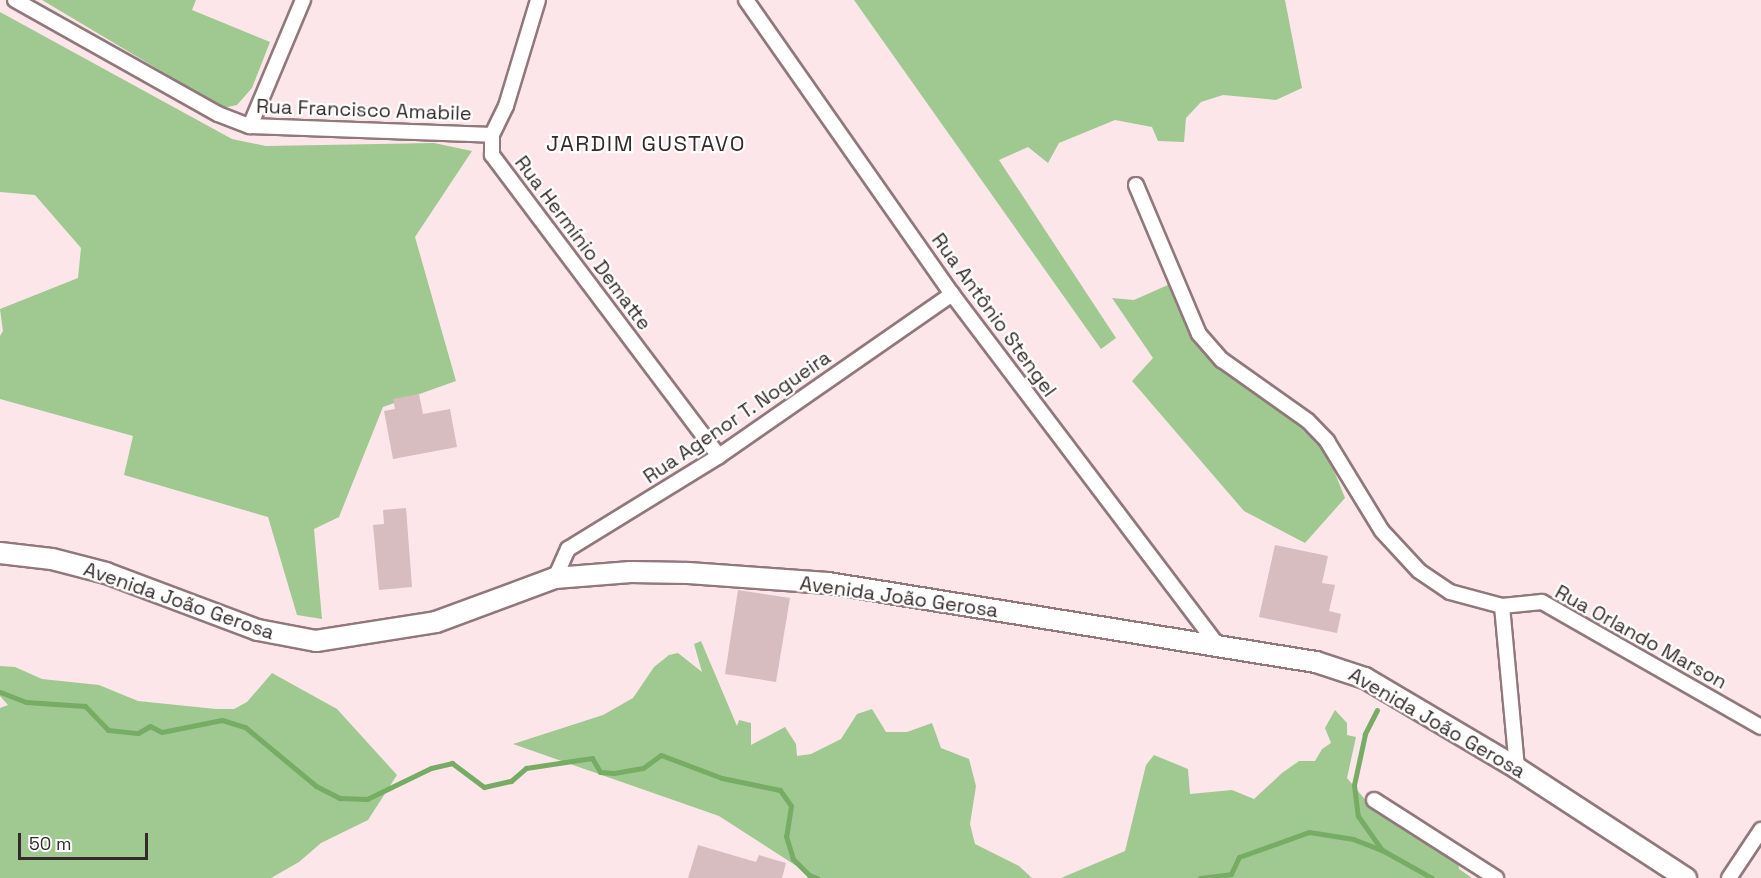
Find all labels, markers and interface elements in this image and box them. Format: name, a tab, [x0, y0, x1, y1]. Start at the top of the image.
street label: Rua Francisco Amabile	[256, 94, 472, 126]
district label: JARDIM GUSTAVO	[546, 131, 746, 157]
street label: Rua Hermínio Dematte	[510, 151, 656, 335]
street label: Rua Antônio Stengel	[926, 228, 1062, 402]
street label: Rua Agenor T. Nogueira	[638, 345, 836, 489]
street label: Avenida João Gerosa	[80, 557, 278, 645]
street label: Avenida João Gerosa	[798, 571, 1000, 623]
street label: Rua Orlando Marson	[1551, 580, 1731, 694]
street label: Avenida João Gerosa	[1344, 663, 1530, 783]
scale bar	[21, 821, 152, 859]
text: 50 m	[29, 832, 71, 855]

